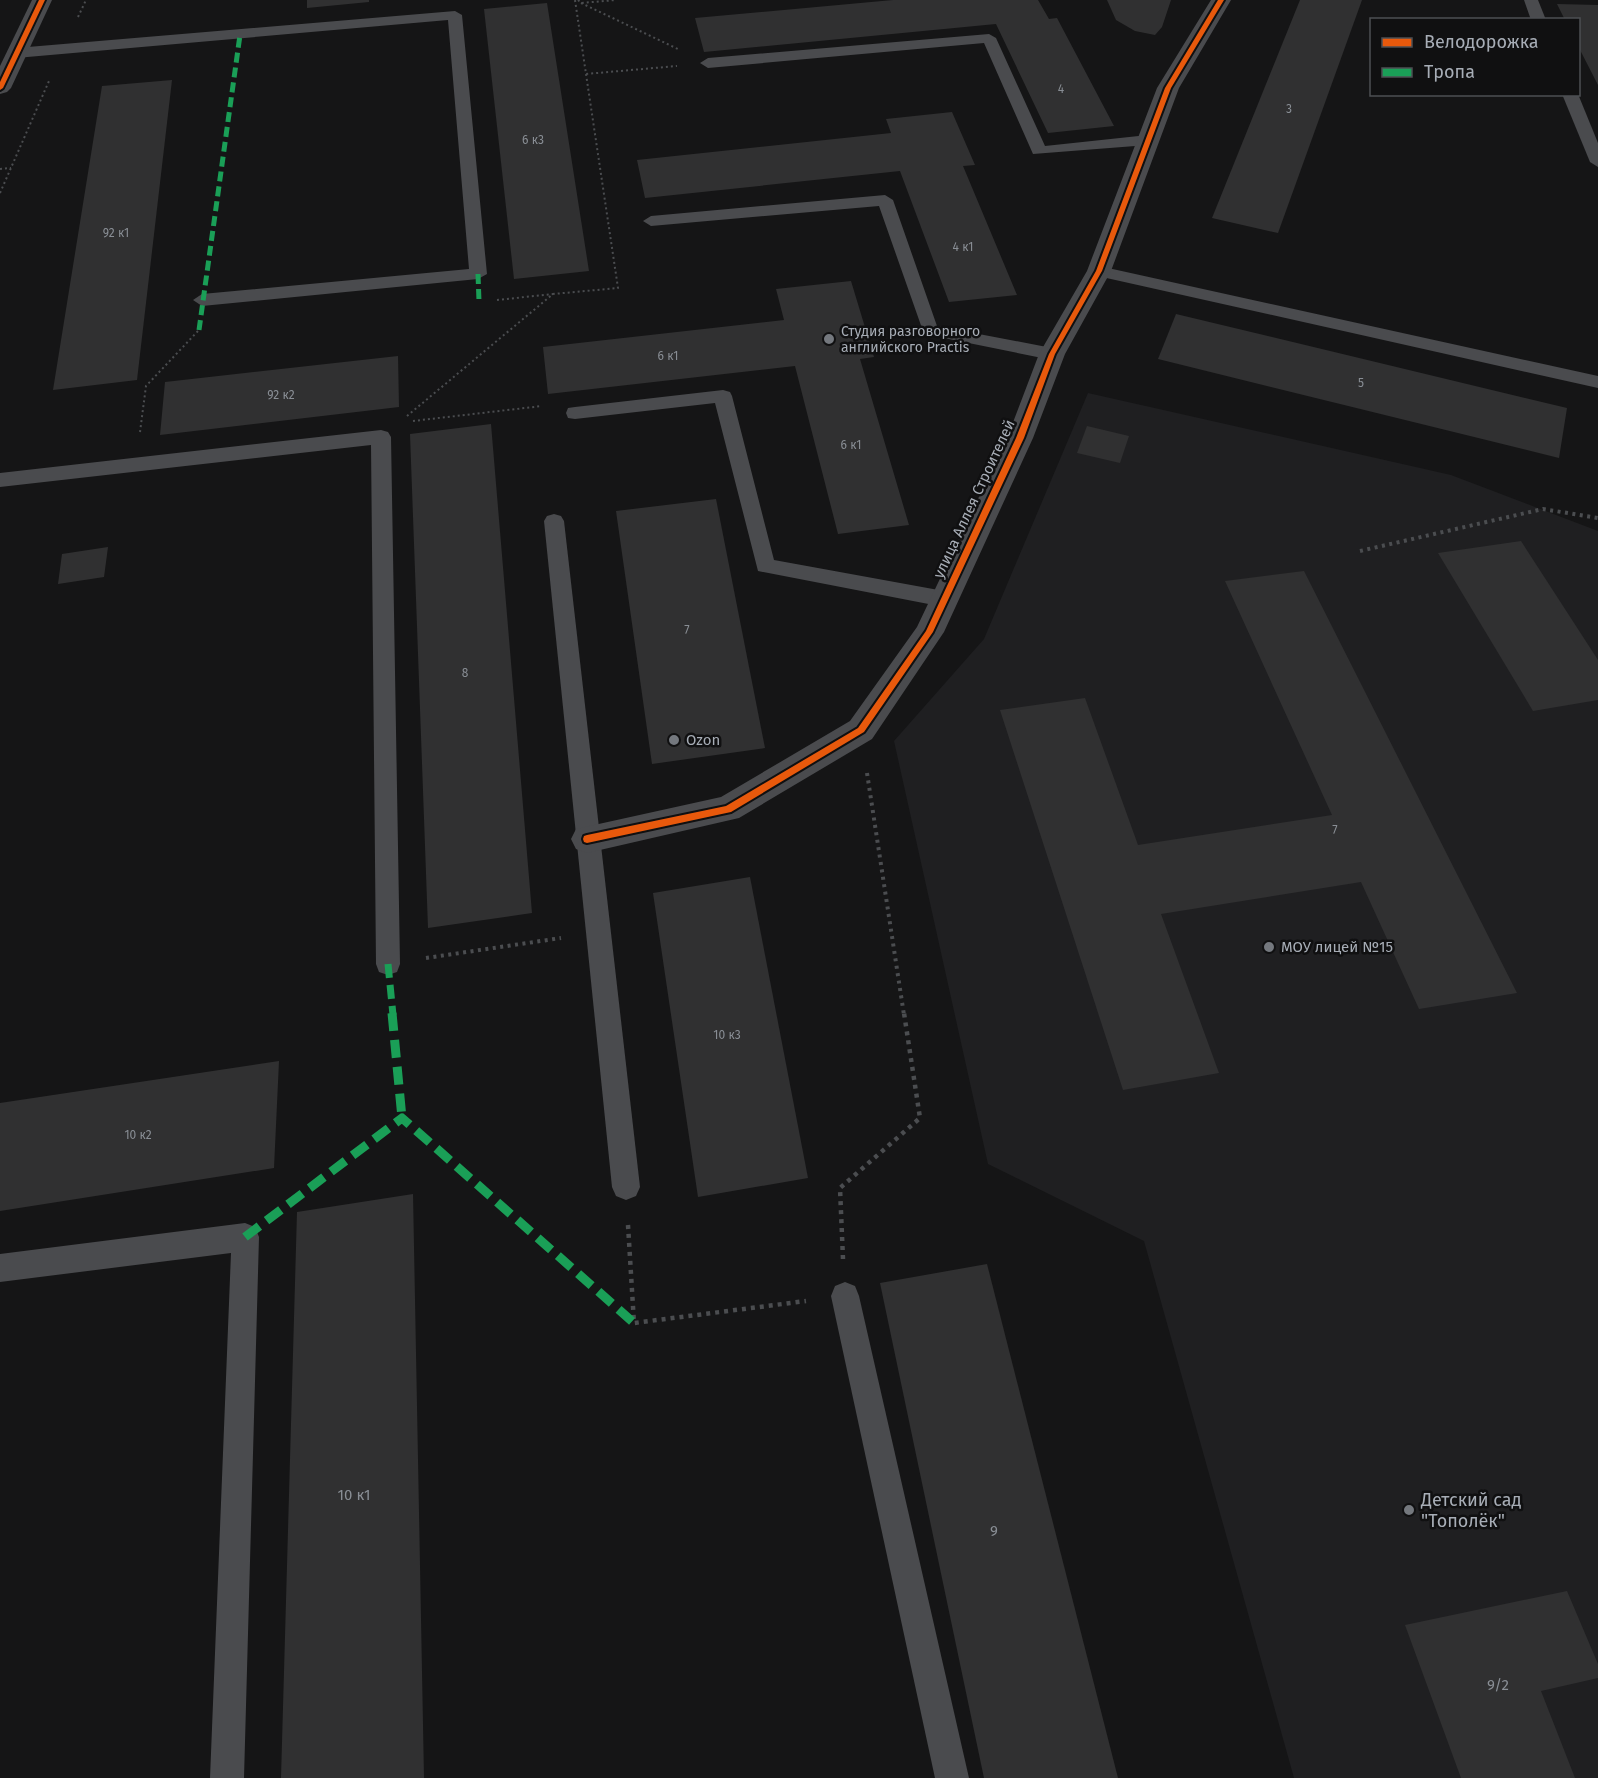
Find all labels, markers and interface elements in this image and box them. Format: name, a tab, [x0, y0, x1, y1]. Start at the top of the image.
legend	[1370, 18, 1580, 96]
text: Велодорожка	[1424, 31, 1539, 53]
text: Тропа	[1424, 61, 1475, 83]
house number: 4	[1058, 82, 1065, 96]
house number: 3	[1286, 102, 1292, 116]
house number: 6 к3	[522, 133, 544, 147]
house number: 92 к1	[103, 226, 129, 240]
house number: 4 к1	[953, 240, 973, 254]
place label: Студия разговорного английского Practis	[841, 323, 980, 356]
marker: Студия разговорного английского Practis	[822, 332, 836, 346]
house number: 6 к1	[658, 349, 678, 363]
house number: 5	[1358, 376, 1364, 390]
house number: 92 к2	[267, 388, 295, 402]
street label: улица Аллея Строителей	[929, 417, 1019, 581]
house number: 6 к1	[841, 438, 861, 452]
house number: 7	[684, 623, 690, 637]
house number: 8	[462, 666, 469, 680]
place label: Ozon	[686, 731, 720, 749]
marker: Ozon	[667, 733, 681, 747]
house number: 7	[1332, 823, 1338, 837]
place label: МОУ лицей №15	[1281, 938, 1393, 956]
marker: МОУ лицей №15	[1262, 940, 1276, 954]
house number: 10 к3	[713, 1028, 741, 1042]
house number: 10 к2	[124, 1128, 152, 1142]
house number: 10 к1	[338, 1486, 370, 1504]
place label: Детский сад "Тополёк"	[1420, 1489, 1522, 1532]
marker: Детский сад "Тополёк"	[1402, 1503, 1416, 1517]
house number: 9	[990, 1522, 998, 1540]
house number: 9/2	[1487, 1676, 1509, 1694]

